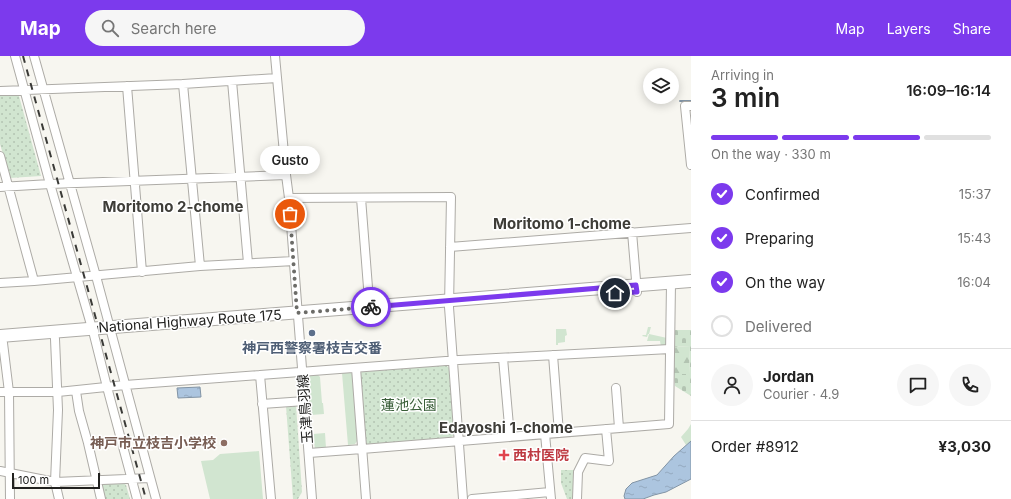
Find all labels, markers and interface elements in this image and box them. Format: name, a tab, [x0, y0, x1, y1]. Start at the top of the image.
search box	[85, 10, 365, 46]
text: Map	[20, 17, 61, 40]
icon: search	[99, 17, 121, 39]
text: Search here	[131, 19, 216, 38]
text: Map	[836, 20, 865, 37]
text: Layers	[887, 20, 931, 37]
text: Share	[953, 20, 991, 37]
text: Arriving in	[711, 67, 774, 83]
map controls	[643, 68, 679, 104]
button: layers	[643, 68, 679, 104]
text: 16:09–16:14	[906, 81, 991, 100]
text: 3 min	[711, 82, 780, 113]
callout: Gusto	[260, 146, 320, 174]
text: On the way · 330 m	[711, 146, 831, 162]
text: Gusto	[271, 152, 309, 168]
icon: check	[711, 183, 733, 205]
text: Confirmed	[745, 185, 820, 204]
text: 15:37	[959, 186, 991, 202]
district label: Moritomo 2-chome	[103, 197, 244, 216]
pin	[273, 197, 307, 231]
icon: bag	[279, 203, 301, 225]
district label: Moritomo 1-chome	[493, 214, 631, 233]
icon: check	[711, 227, 733, 249]
text: Preparing	[745, 229, 814, 248]
text: 15:43	[958, 230, 991, 246]
icon: check	[711, 271, 733, 293]
text: On the way	[745, 273, 825, 292]
text: 16:04	[957, 274, 991, 290]
pin	[598, 276, 632, 310]
icon: home	[604, 282, 626, 304]
courier	[351, 287, 391, 327]
icon: bike	[360, 296, 382, 318]
street label: National Highway Route 175	[98, 306, 282, 335]
text: Delivered	[745, 317, 812, 336]
marker: 神戸西警察署枝吉交番	[307, 328, 317, 338]
place label: 神戸西警察署枝吉交番	[242, 339, 382, 356]
button: person	[711, 364, 753, 406]
button: chat	[897, 364, 939, 406]
button: phone	[949, 364, 991, 406]
text: Jordan	[763, 367, 814, 386]
street label: 玉津鳥羽線	[294, 374, 315, 445]
text: Courier · 4.9	[763, 386, 839, 402]
park label: 蓮池公園	[381, 396, 437, 413]
district label: Edayoshi 1-chome	[439, 418, 573, 437]
place label: 神戸市立枝吉小学校	[90, 434, 216, 451]
text: Order #8912	[711, 437, 799, 456]
text: ¥3,030	[939, 437, 991, 456]
marker: 神戸市立枝吉小学校	[219, 438, 229, 448]
place label: 西村医院	[513, 446, 569, 463]
marker: 西村医院	[498, 449, 510, 461]
scale bar	[12, 471, 100, 490]
text: 100 m	[18, 473, 49, 487]

